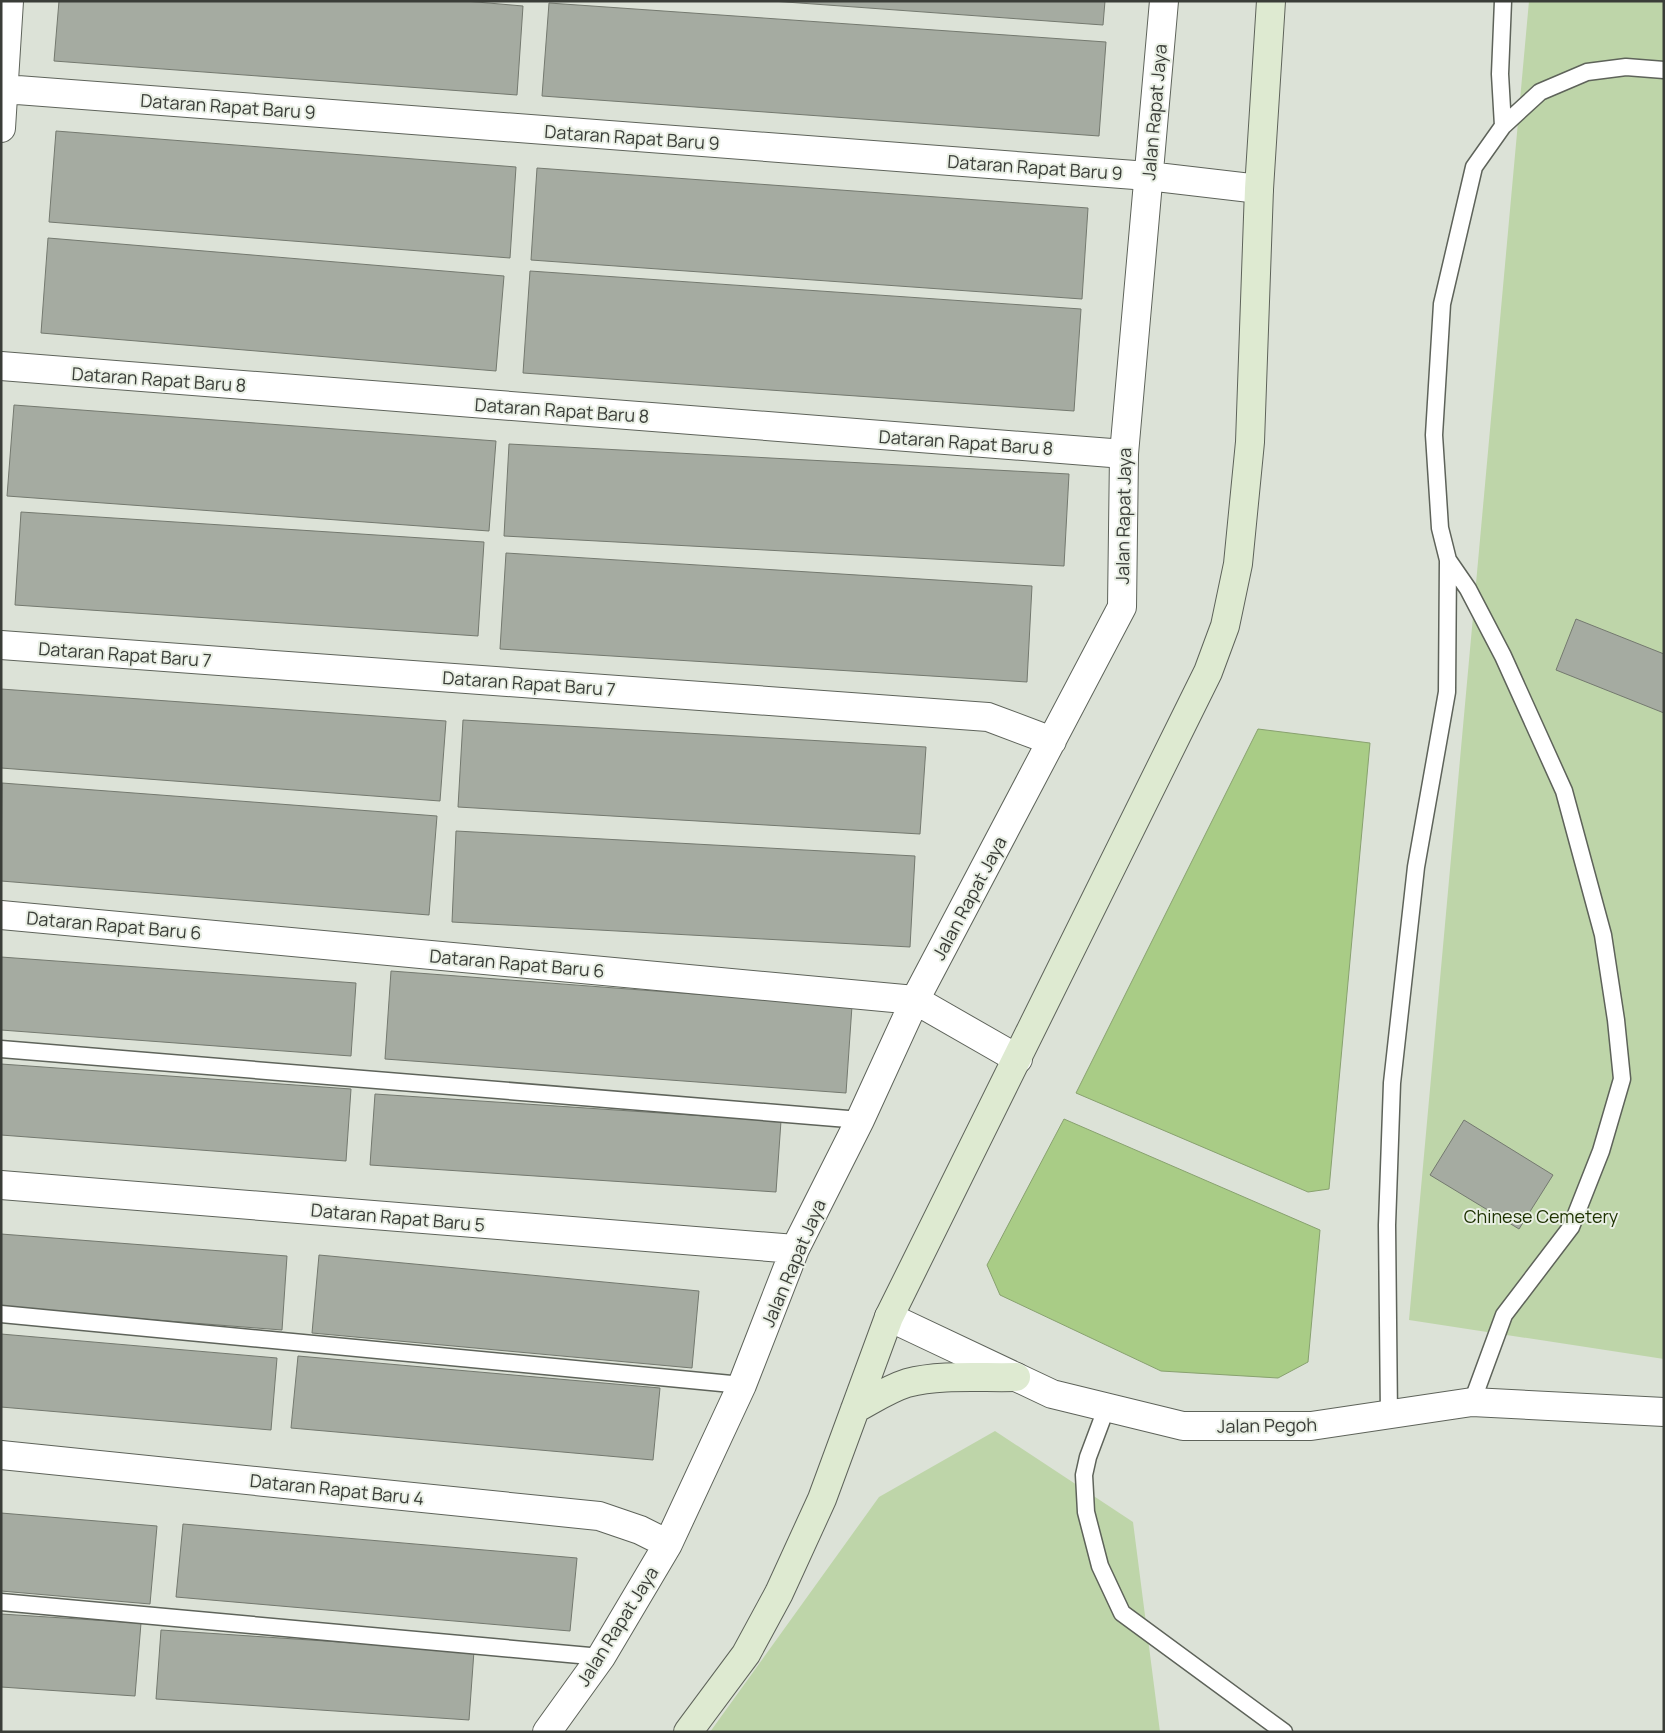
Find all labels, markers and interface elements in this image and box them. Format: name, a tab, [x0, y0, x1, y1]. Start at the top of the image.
street label: Jalan Rapat Jaya	[1136, 43, 1172, 181]
street label: Dataran Rapat Baru 9	[140, 88, 316, 124]
street label: Dataran Rapat Baru 9	[544, 119, 720, 155]
street label: Dataran Rapat Baru 9	[947, 149, 1123, 185]
street label: Dataran Rapat Baru 8	[71, 361, 247, 397]
street label: Dataran Rapat Baru 8	[474, 392, 650, 428]
street label: Dataran Rapat Baru 8	[878, 424, 1054, 460]
street label: Jalan Rapat Jaya	[1110, 448, 1136, 584]
street label: Dataran Rapat Baru 7	[38, 636, 212, 672]
street label: Dataran Rapat Baru 7	[442, 665, 616, 701]
street label: Jalan Rapat Jaya	[926, 832, 1012, 964]
street label: Dataran Rapat Baru 6	[26, 905, 202, 945]
street label: Dataran Rapat Baru 6	[429, 943, 605, 983]
street label: Jalan Rapat Jaya	[755, 1195, 831, 1331]
street label: Dataran Rapat Baru 5	[310, 1197, 486, 1237]
park label: Chinese Cemetery	[1464, 1204, 1619, 1228]
street label: Jalan Pegoh	[1217, 1412, 1317, 1438]
street label: Dataran Rapat Baru 4	[249, 1468, 425, 1510]
street label: Jalan Rapat Jaya	[571, 1562, 663, 1690]

